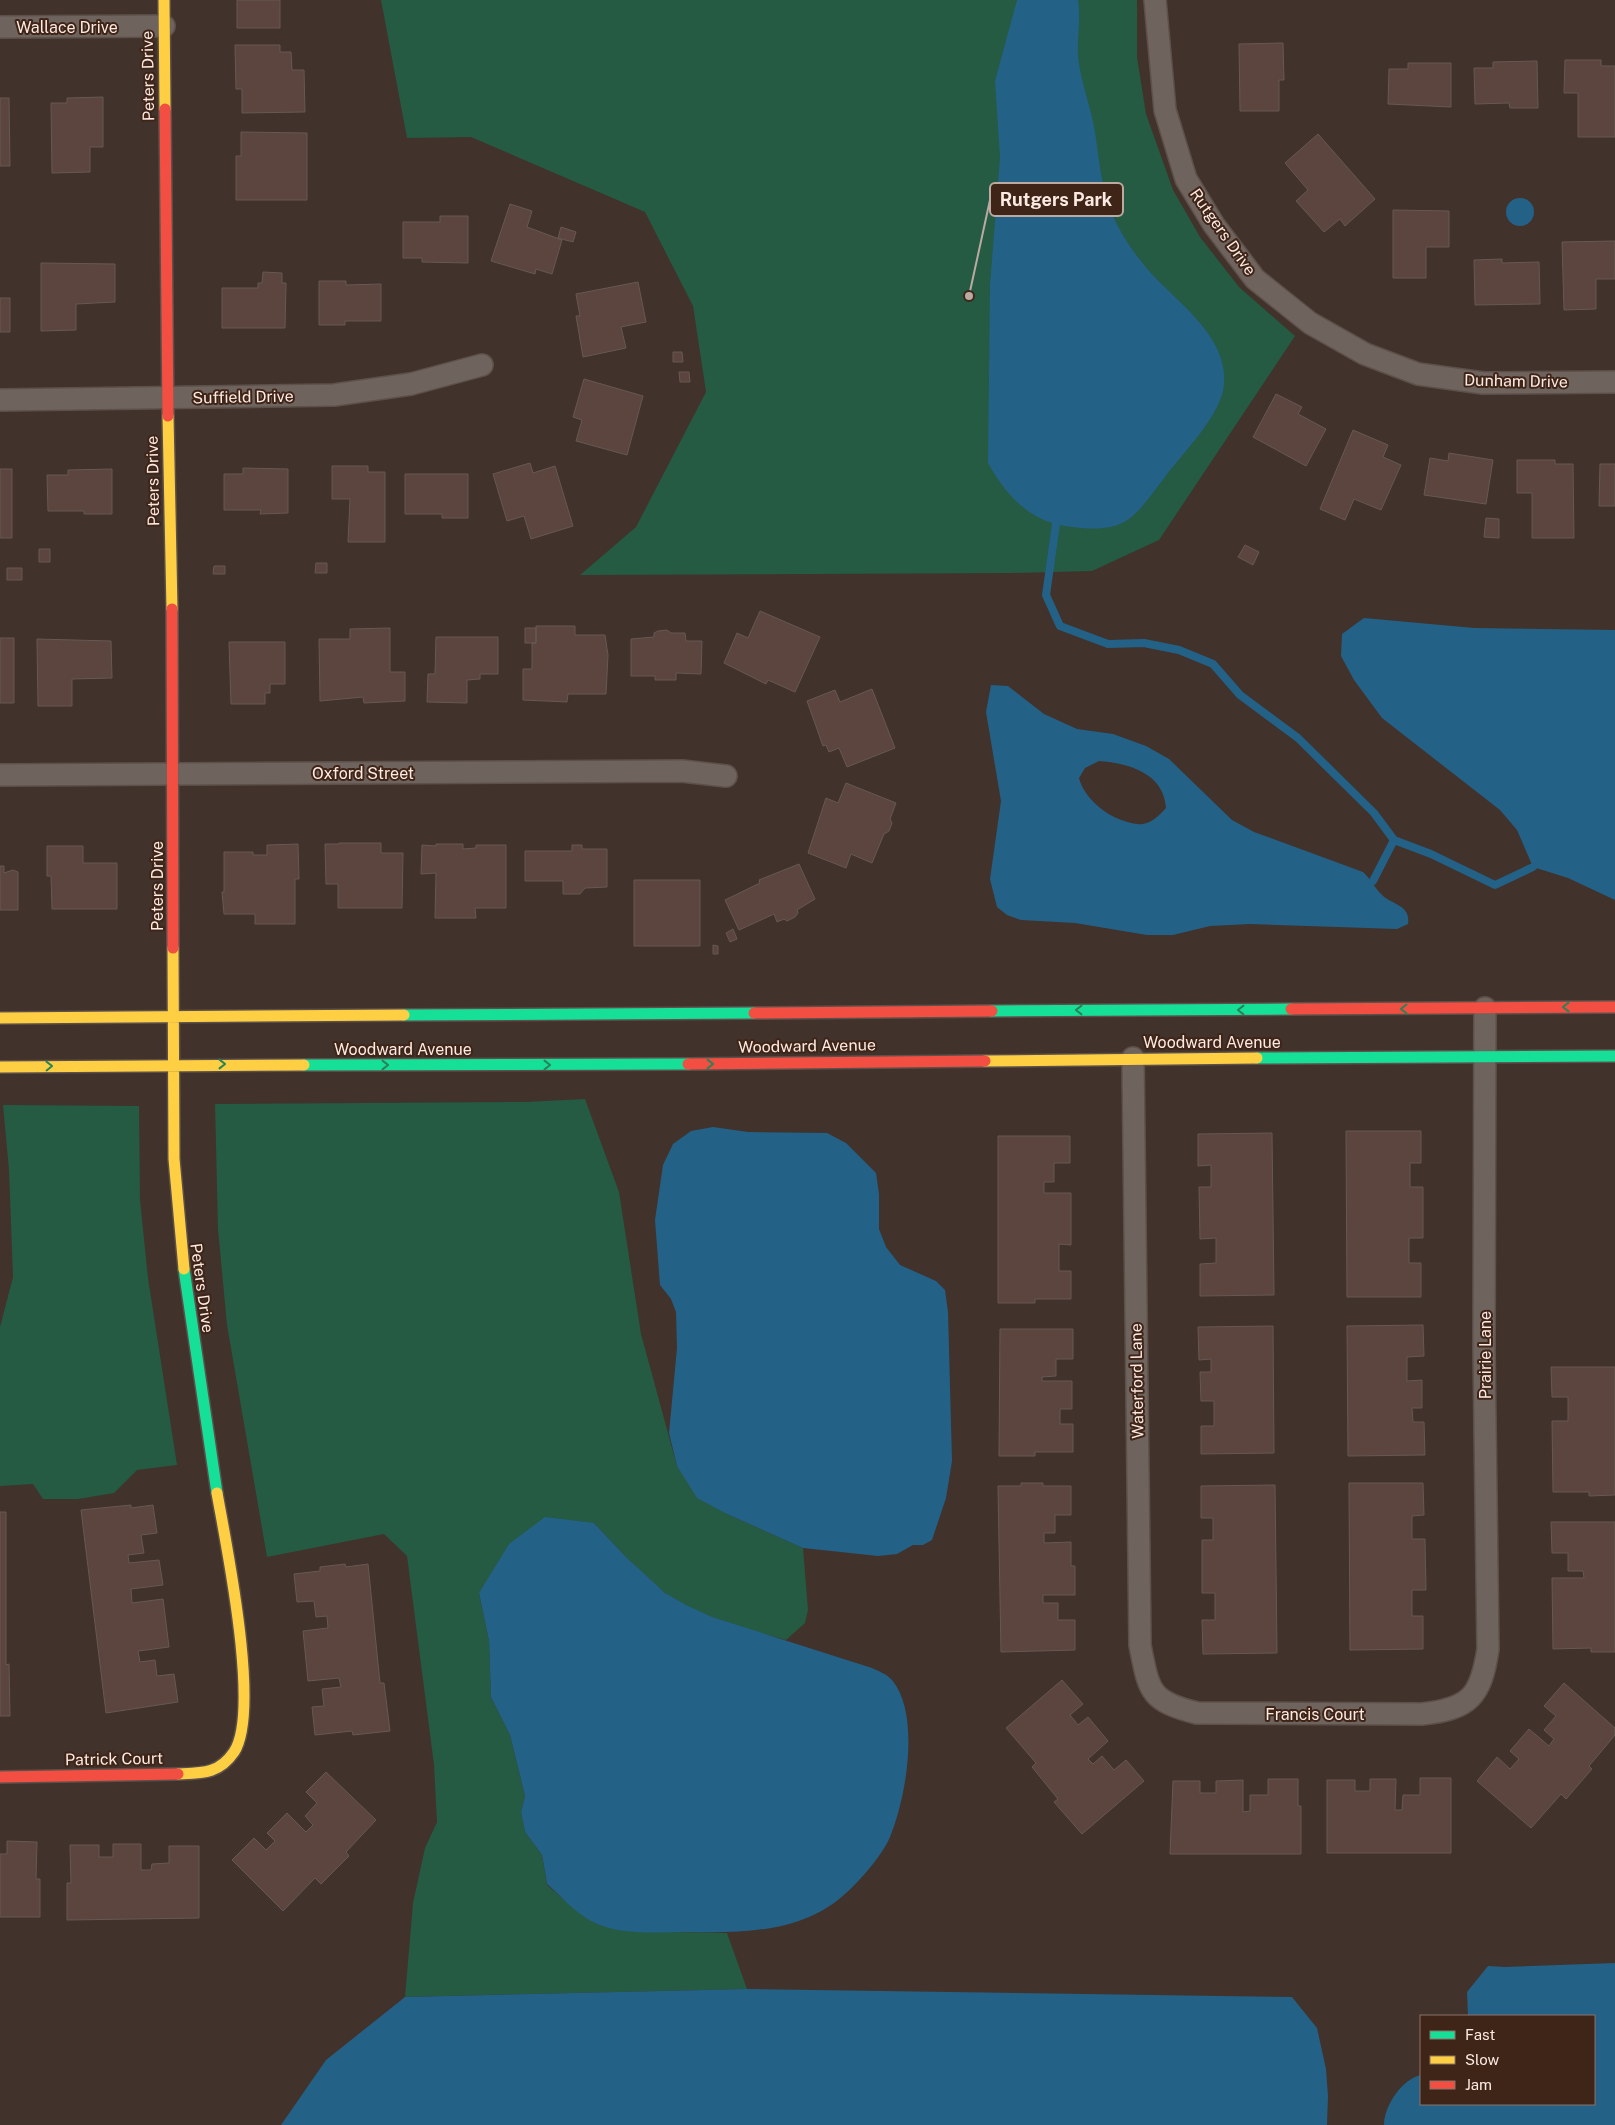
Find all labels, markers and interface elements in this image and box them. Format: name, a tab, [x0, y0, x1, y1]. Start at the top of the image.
street label: Wallace Drive	[16, 18, 118, 37]
street label: Peters Drive	[138, 31, 158, 121]
callout: Rutgers Park	[990, 183, 1123, 216]
street label: Rutgers Drive	[1186, 185, 1260, 279]
text: Rutgers Park	[1000, 189, 1113, 210]
street label: Dunham Drive	[1464, 371, 1568, 391]
street label: Suffield Drive	[192, 387, 294, 407]
street label: Peters Drive	[143, 436, 163, 526]
street label: Oxford Street	[312, 764, 414, 783]
street label: Peters Drive	[148, 841, 167, 931]
one-way arrow	[1562, 1002, 1570, 1012]
one-way arrow	[1400, 1004, 1408, 1014]
one-way arrow	[1075, 1005, 1082, 1015]
one-way arrow	[1237, 1005, 1245, 1015]
street label: Woodward Avenue	[1143, 1033, 1281, 1052]
street label: Woodward Avenue	[738, 1035, 876, 1057]
street label: Woodward Avenue	[334, 1040, 472, 1059]
one-way arrow	[219, 1059, 227, 1069]
one-way arrow	[706, 1059, 714, 1069]
one-way arrow	[382, 1060, 389, 1070]
one-way arrow	[544, 1060, 552, 1070]
one-way arrow	[45, 1061, 53, 1071]
street label: Peters Drive	[186, 1242, 218, 1334]
street label: Prairie Lane	[1476, 1311, 1495, 1399]
street label: Waterford Lane	[1126, 1323, 1148, 1439]
street label: Francis Court	[1265, 1705, 1365, 1724]
street label: Patrick Court	[65, 1749, 163, 1769]
legend	[1420, 2015, 1595, 2105]
text: Fast	[1465, 2026, 1495, 2043]
text: Slow	[1465, 2051, 1500, 2068]
text: Jam	[1465, 2076, 1492, 2093]

